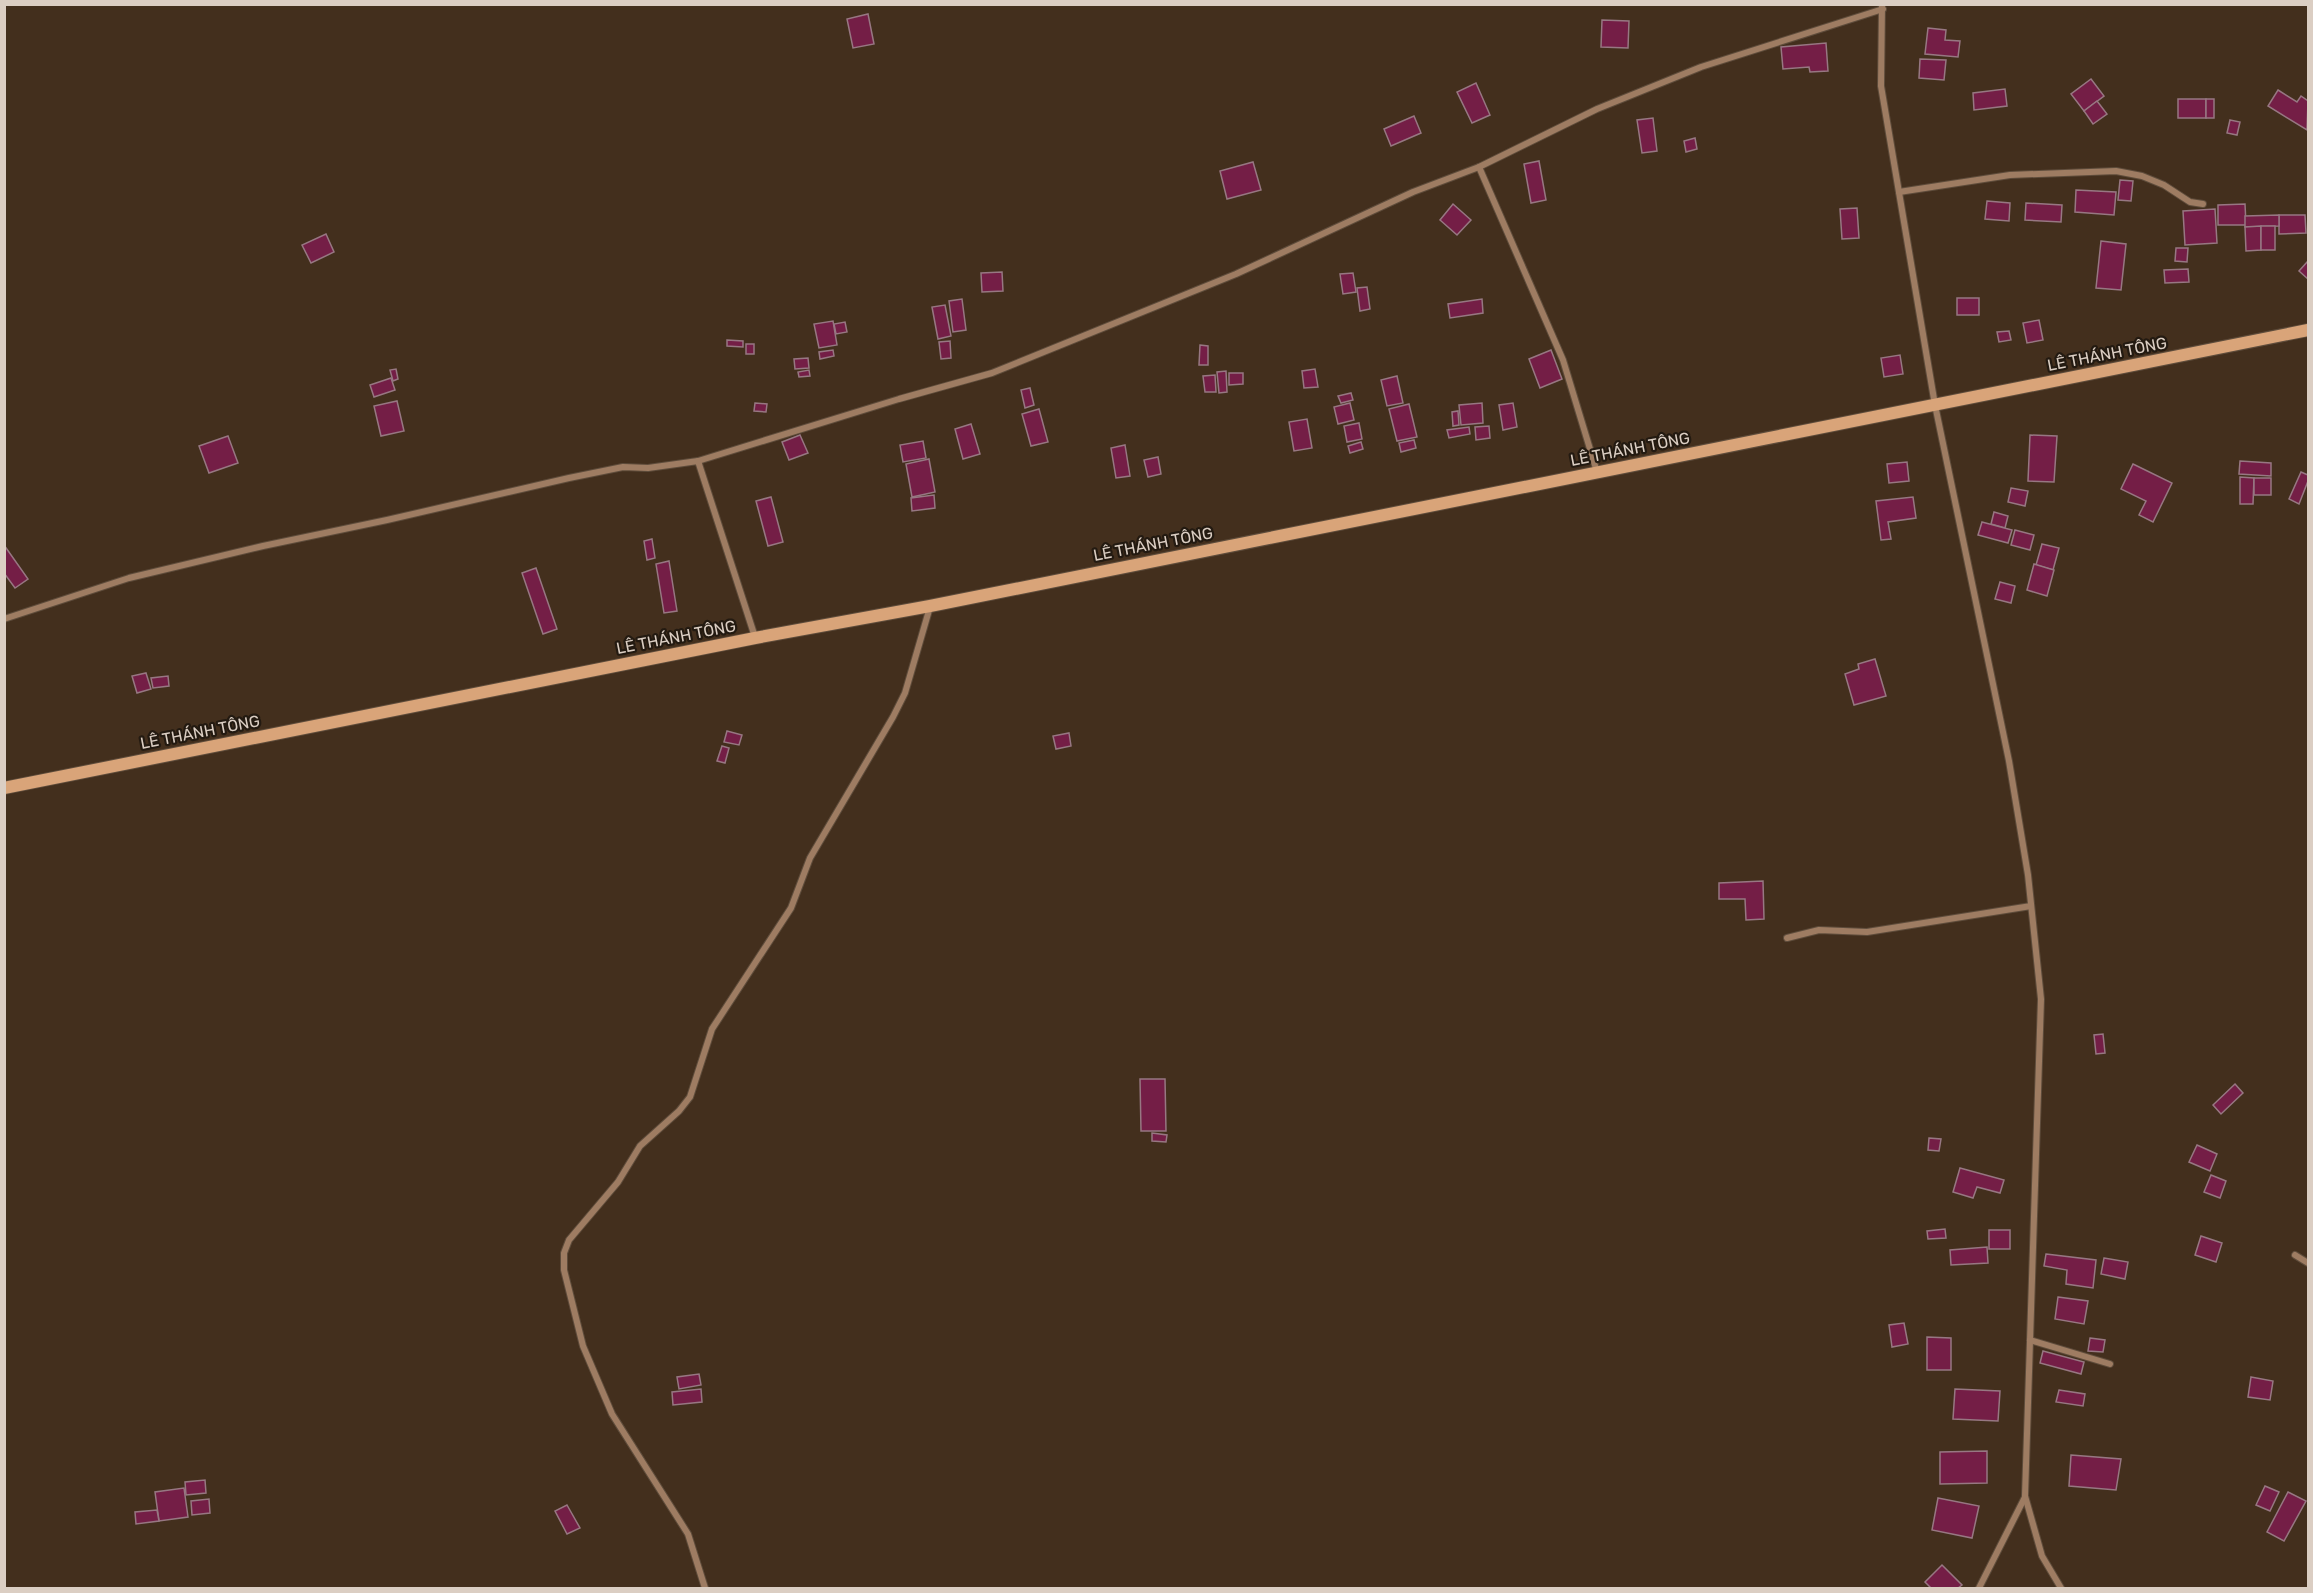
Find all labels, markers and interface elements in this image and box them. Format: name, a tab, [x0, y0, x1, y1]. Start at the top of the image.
street label: LÊ THÁNH TÔNG	[2045, 332, 2168, 375]
street label: LÊ THÁNH TÔNG	[1568, 427, 1691, 470]
street label: LÊ THÁNH TÔNG	[1091, 522, 1214, 565]
street label: LÊ THÁNH TÔNG	[614, 615, 737, 658]
street label: LÊ THÁNH TÔNG	[138, 710, 261, 753]

